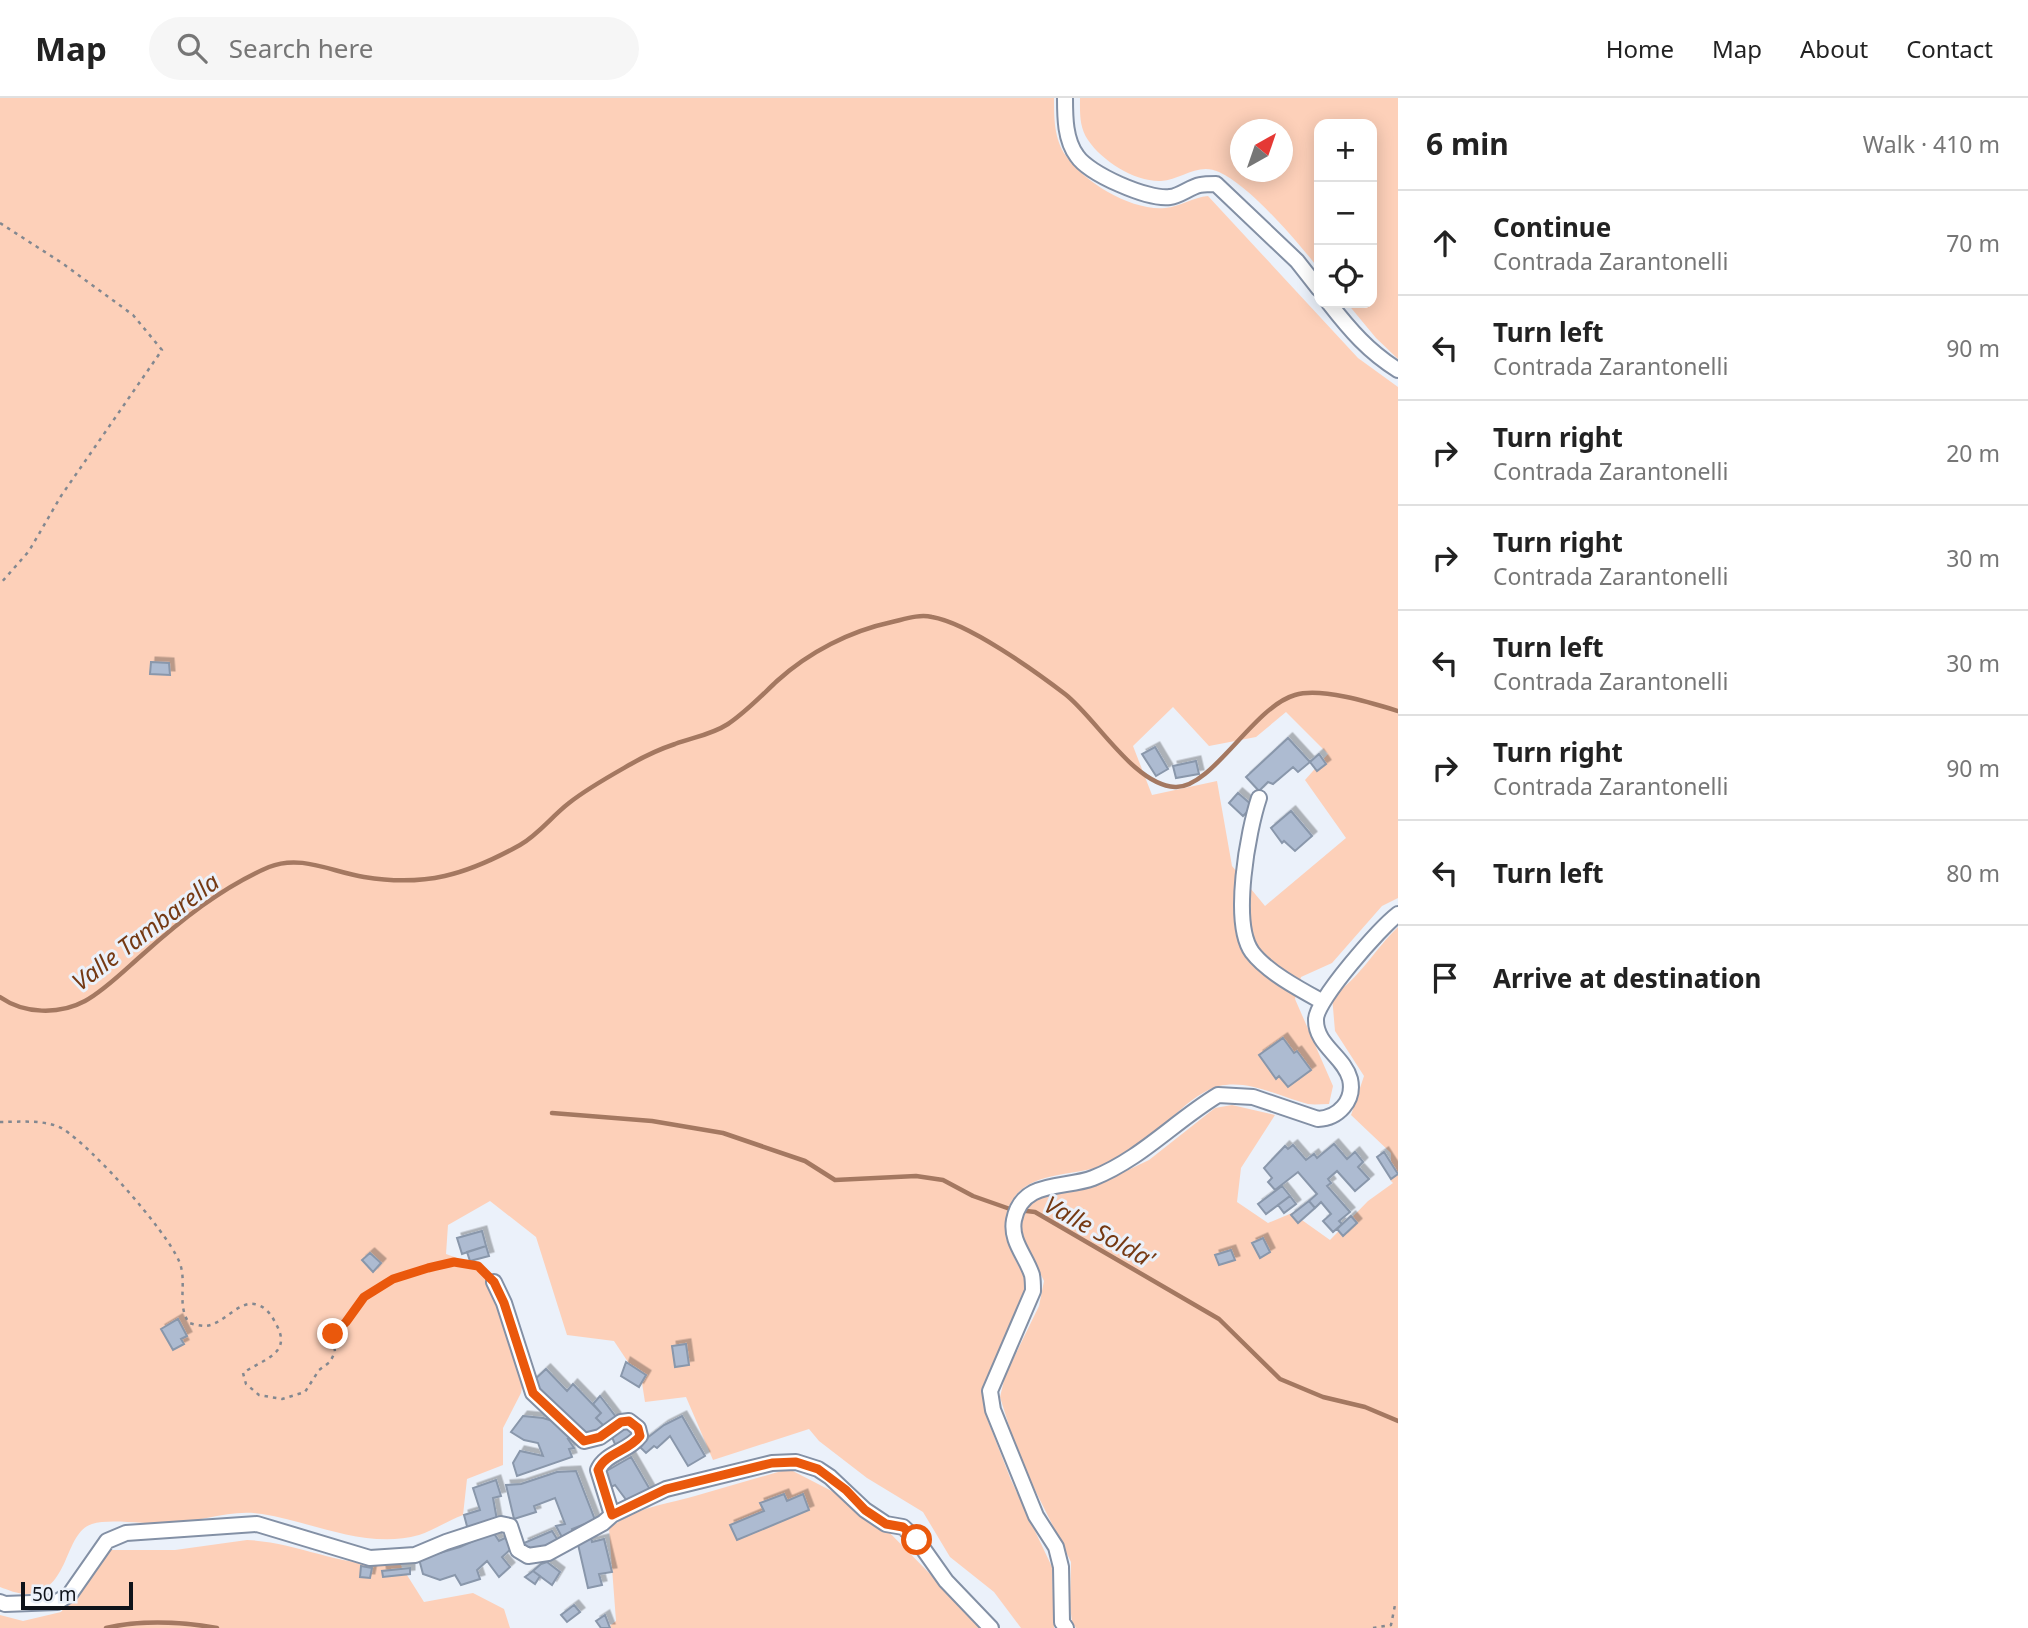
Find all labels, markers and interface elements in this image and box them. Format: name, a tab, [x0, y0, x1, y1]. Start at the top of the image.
search box	[149, 17, 639, 80]
text: Map	[35, 26, 107, 71]
icon: search	[173, 29, 211, 67]
text: Search here	[229, 30, 373, 66]
text: Home	[1606, 32, 1674, 65]
text: Map	[1712, 32, 1762, 65]
text: About	[1800, 32, 1868, 65]
text: Contact	[1906, 32, 1993, 65]
north arrow	[1230, 119, 1293, 182]
map controls	[1314, 119, 1377, 308]
button: +	[1314, 119, 1377, 182]
text: 6 min	[1426, 123, 1509, 164]
text: Walk · 410 m	[1863, 128, 2000, 160]
button: −	[1314, 182, 1377, 245]
text: Continue	[1493, 209, 1611, 245]
icon: ahead	[1426, 224, 1464, 262]
text: 70 m	[1946, 227, 2000, 259]
button: locate	[1314, 245, 1377, 308]
text: Contrada Zarantonelli	[1493, 245, 1728, 277]
text: Turn left	[1493, 314, 1604, 350]
icon: left	[1426, 329, 1464, 367]
text: 90 m	[1946, 332, 2000, 364]
text: Contrada Zarantonelli	[1493, 350, 1728, 382]
text: Turn right	[1493, 419, 1623, 455]
icon: right	[1426, 434, 1464, 472]
text: 20 m	[1946, 437, 2000, 469]
text: Contrada Zarantonelli	[1493, 455, 1728, 487]
text: Turn right	[1493, 524, 1623, 560]
icon: right	[1426, 539, 1464, 577]
text: 30 m	[1946, 542, 2000, 574]
text: Contrada Zarantonelli	[1493, 560, 1728, 592]
text: Turn left	[1493, 629, 1604, 665]
icon: left	[1426, 644, 1464, 682]
text: 30 m	[1946, 647, 2000, 679]
text: Contrada Zarantonelli	[1493, 665, 1728, 697]
text: Turn right	[1493, 734, 1623, 770]
icon: right	[1426, 749, 1464, 787]
text: 90 m	[1946, 752, 2000, 784]
text: Contrada Zarantonelli	[1493, 770, 1728, 802]
icon: left	[1426, 854, 1464, 892]
text: Turn left	[1493, 855, 1604, 891]
text: 80 m	[1946, 857, 2000, 889]
water label: Valle Tambarella	[65, 865, 226, 997]
icon: arrive	[1426, 959, 1464, 997]
text: Arrive at destination	[1493, 960, 1762, 996]
water label: Valle Solda'	[1039, 1187, 1162, 1275]
route end	[317, 1318, 348, 1349]
route start	[901, 1524, 932, 1555]
scale bar	[21, 1579, 133, 1611]
text: 50 m	[32, 1581, 76, 1607]

